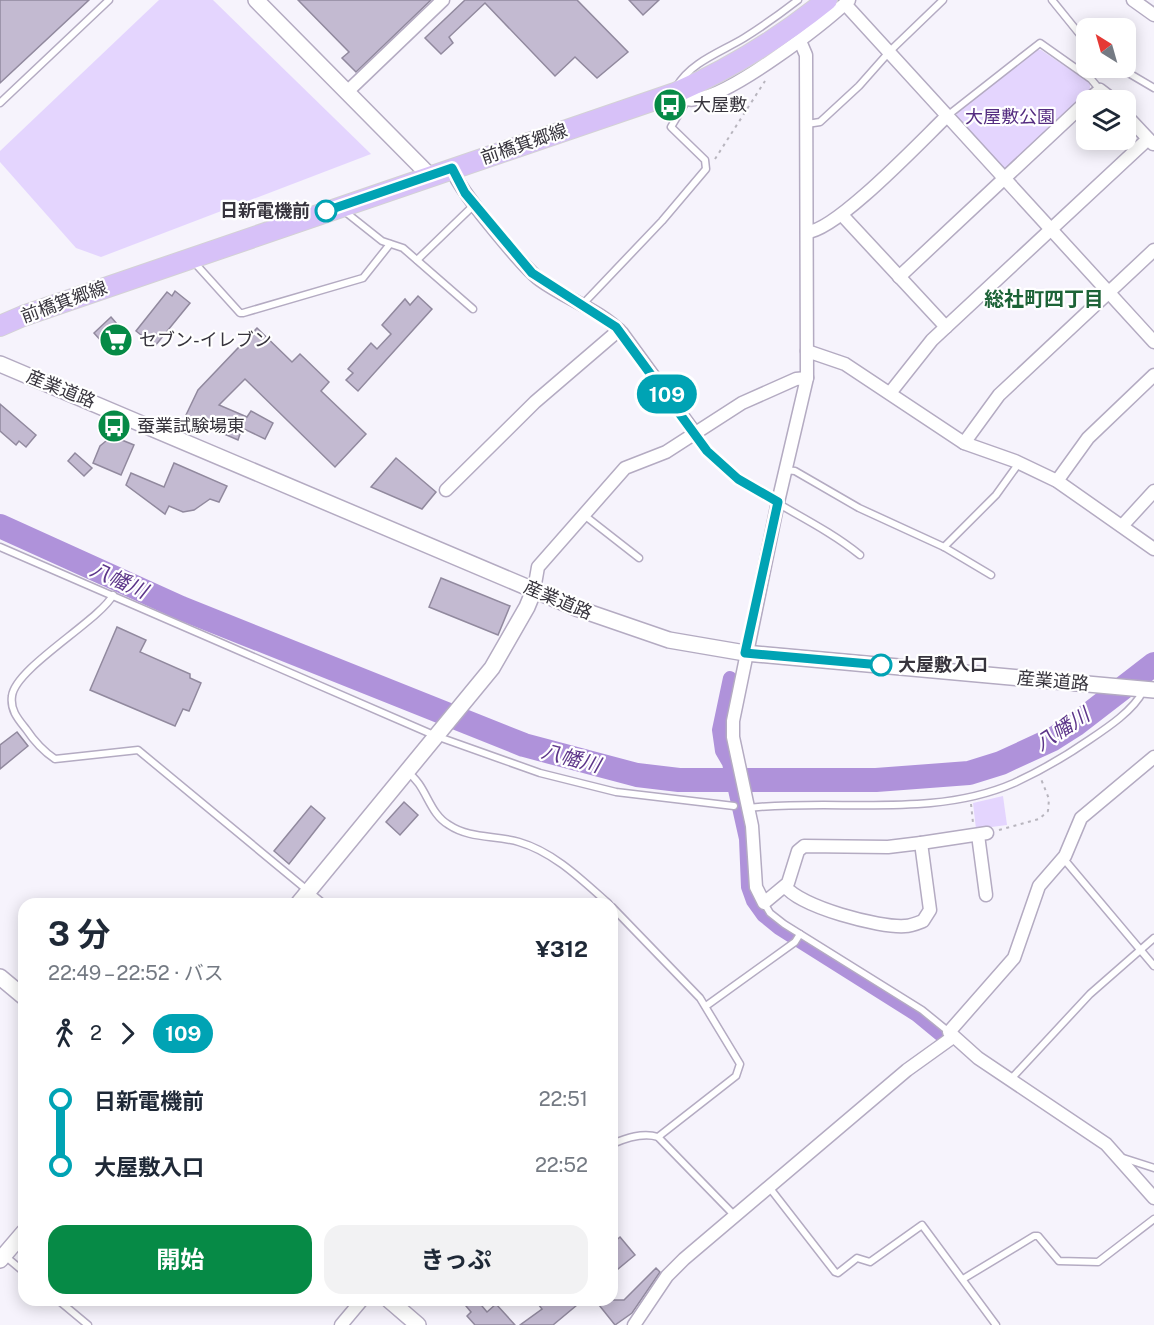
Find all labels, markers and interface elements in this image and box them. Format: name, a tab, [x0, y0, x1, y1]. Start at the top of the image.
north arrow	[1076, 18, 1136, 78]
map controls	[1076, 18, 1136, 150]
bus stop icon: 大屋敷	[652, 87, 688, 123]
button: layers	[1076, 90, 1136, 150]
place label: 大屋敷	[693, 94, 747, 115]
park label: 大屋敷公園	[965, 106, 1055, 127]
street label: 前橋箕郷線	[478, 119, 570, 168]
place label: 日新電機前	[220, 200, 310, 221]
marker: 日新電機前	[315, 200, 337, 222]
street label: 前橋箕郷線	[18, 276, 110, 327]
district label: 総社町四丁目	[984, 287, 1104, 311]
supermarket icon: セブン-イレブン	[98, 322, 134, 358]
place label: セブン-イレブン	[139, 329, 272, 350]
street label: 産業道路	[24, 365, 98, 412]
line badge: 109	[632, 374, 702, 414]
text: 109	[649, 382, 685, 407]
bus stop icon: 蚕業試験場東	[96, 408, 132, 444]
place label: 蚕業試験場東	[137, 415, 245, 436]
water label: 八幡川	[87, 557, 153, 604]
street label: 産業道路	[521, 576, 595, 623]
marker: 大屋敷入口	[870, 654, 892, 676]
place label: 大屋敷入口	[898, 654, 988, 675]
street label: 産業道路	[1016, 667, 1090, 694]
water label: 八幡川	[1030, 702, 1095, 755]
water label: 八幡川	[539, 739, 605, 778]
text: 3 分	[48, 915, 110, 953]
text: ¥312	[535, 936, 588, 962]
text: 22:49 – 22:52 · バス	[48, 961, 224, 985]
icon: walk	[48, 1017, 81, 1050]
icon: forward	[111, 1017, 144, 1050]
text: 2	[90, 1021, 102, 1045]
text: 109	[165, 1021, 201, 1046]
text: 22:51	[539, 1087, 588, 1111]
text: 日新電機前	[94, 1088, 204, 1114]
text: 22:52	[535, 1153, 588, 1177]
text: 大屋敷入口	[94, 1154, 204, 1180]
button: 開始	[48, 1225, 312, 1294]
button: きっぷ	[324, 1225, 588, 1294]

